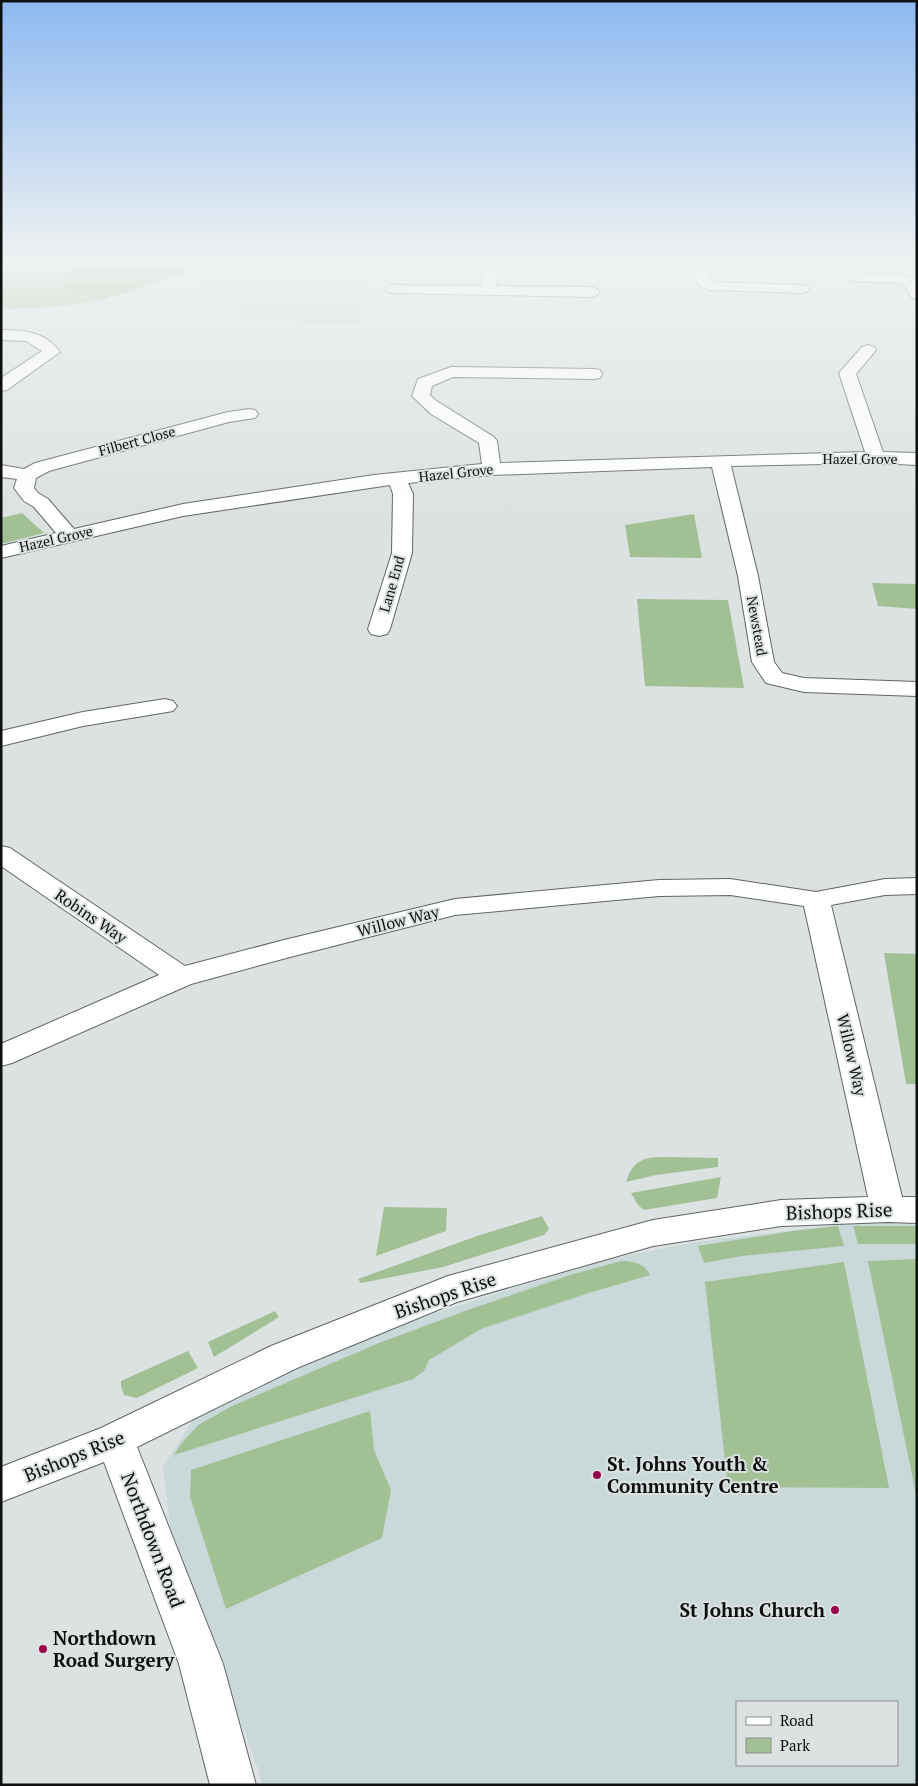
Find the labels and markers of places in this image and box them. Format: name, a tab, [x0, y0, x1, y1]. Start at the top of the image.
place label: St. Johns Youth & Community Centre	[607, 1451, 779, 1498]
marker: St. Johns Youth & Community Centre	[591, 1469, 603, 1481]
place label: St Johns Church	[679, 1597, 825, 1622]
marker: St Johns Church	[829, 1604, 841, 1616]
place label: Northdown Road Surgery	[53, 1625, 175, 1672]
marker: Northdown Road Surgery	[37, 1643, 49, 1655]

